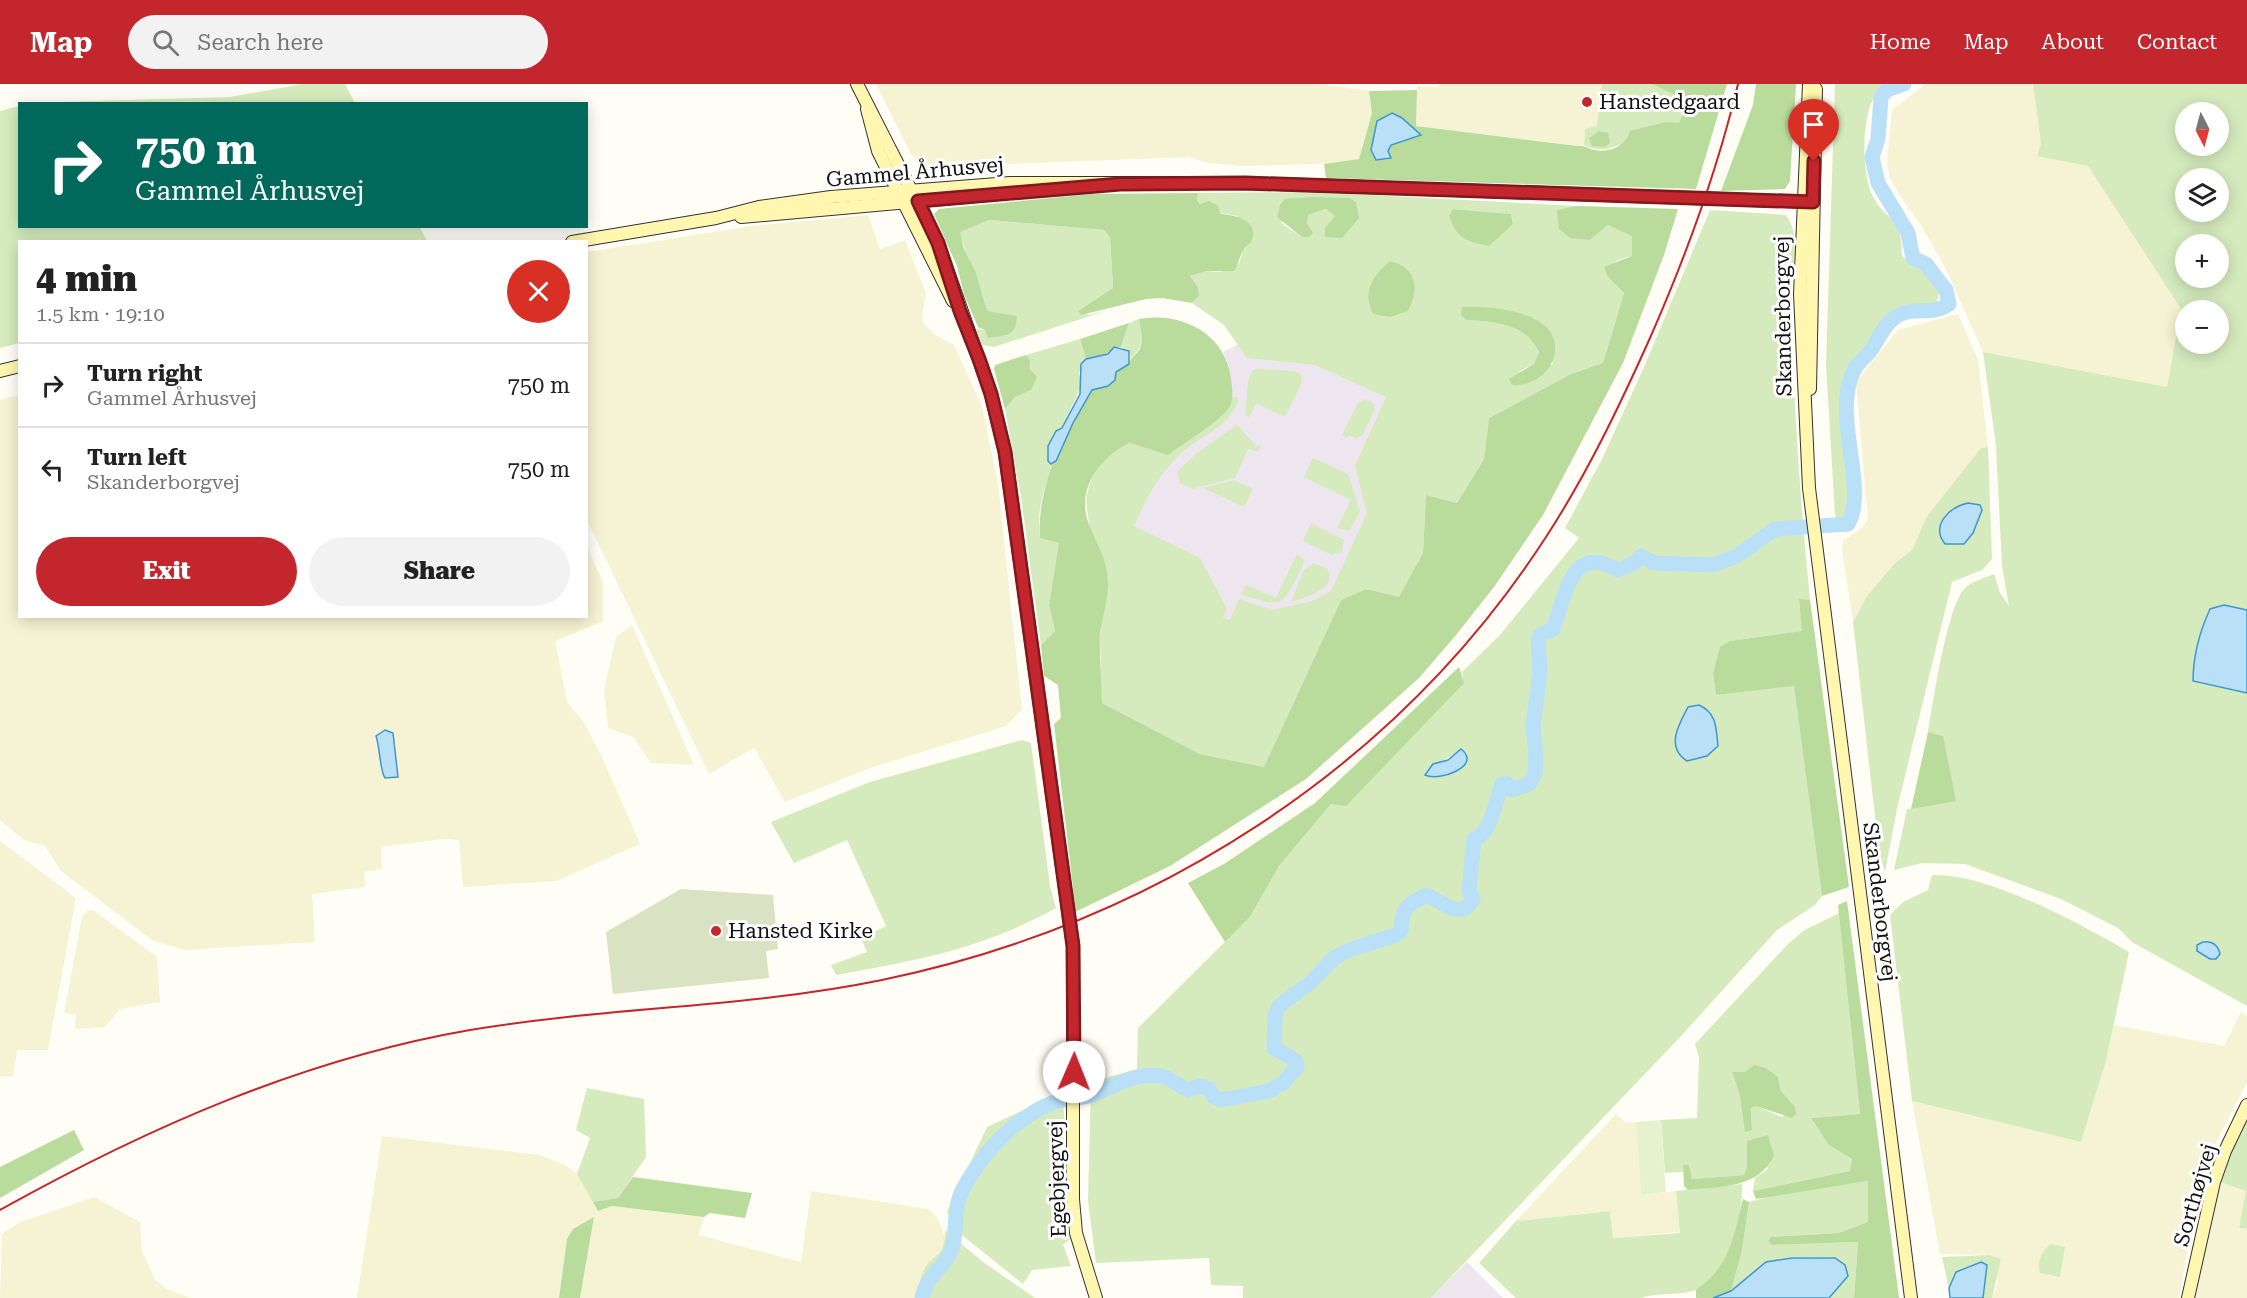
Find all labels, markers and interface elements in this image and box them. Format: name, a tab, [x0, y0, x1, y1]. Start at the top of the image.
search box	[128, 15, 548, 69]
text: Map	[30, 26, 92, 59]
icon: search	[149, 26, 182, 59]
text: Search here	[197, 30, 323, 55]
text: Home	[1870, 30, 1931, 54]
text: Map	[1964, 30, 2009, 54]
text: About	[2042, 30, 2104, 54]
text: Contact	[2137, 30, 2217, 54]
place label: Hanstedgaard	[1599, 90, 1740, 114]
marker: Hanstedgaard	[1580, 95, 1594, 109]
pin	[1788, 99, 1839, 161]
north arrow	[2175, 102, 2229, 156]
map controls	[2175, 102, 2229, 354]
icon: arrive	[1797, 108, 1830, 141]
text: 750 m	[135, 125, 257, 174]
icon: right	[36, 126, 114, 204]
street label: Gammel Århusvej	[825, 151, 1005, 192]
button: layers	[2175, 168, 2229, 222]
text: Gammel Århusvej	[135, 175, 365, 207]
button: +	[2175, 234, 2229, 288]
street label: Skanderborgvej	[1770, 235, 1796, 397]
text: 4 min	[36, 258, 137, 300]
button: close	[507, 260, 570, 323]
button: −	[2175, 300, 2229, 354]
text: 1.5 km · 19:10	[36, 302, 165, 326]
text: Turn right	[87, 361, 202, 386]
icon: right	[36, 369, 69, 402]
text: 750 m	[507, 373, 570, 398]
text: Gammel Århusvej	[87, 386, 257, 410]
text: Turn left	[87, 445, 187, 470]
icon: left	[36, 453, 69, 486]
text: 750 m	[507, 457, 570, 482]
text: Skanderborgvej	[87, 470, 240, 494]
button: Exit	[36, 537, 297, 606]
button: Share	[309, 537, 570, 606]
street label: Skanderborgvej	[1858, 821, 1902, 983]
place label: Hansted Kirke	[728, 919, 873, 943]
marker: Hansted Kirke	[709, 924, 723, 938]
position arrow	[1042, 1040, 1106, 1104]
street label: Egebjergvej	[1043, 1120, 1071, 1238]
street label: Sorthøjvej	[2169, 1141, 2221, 1249]

